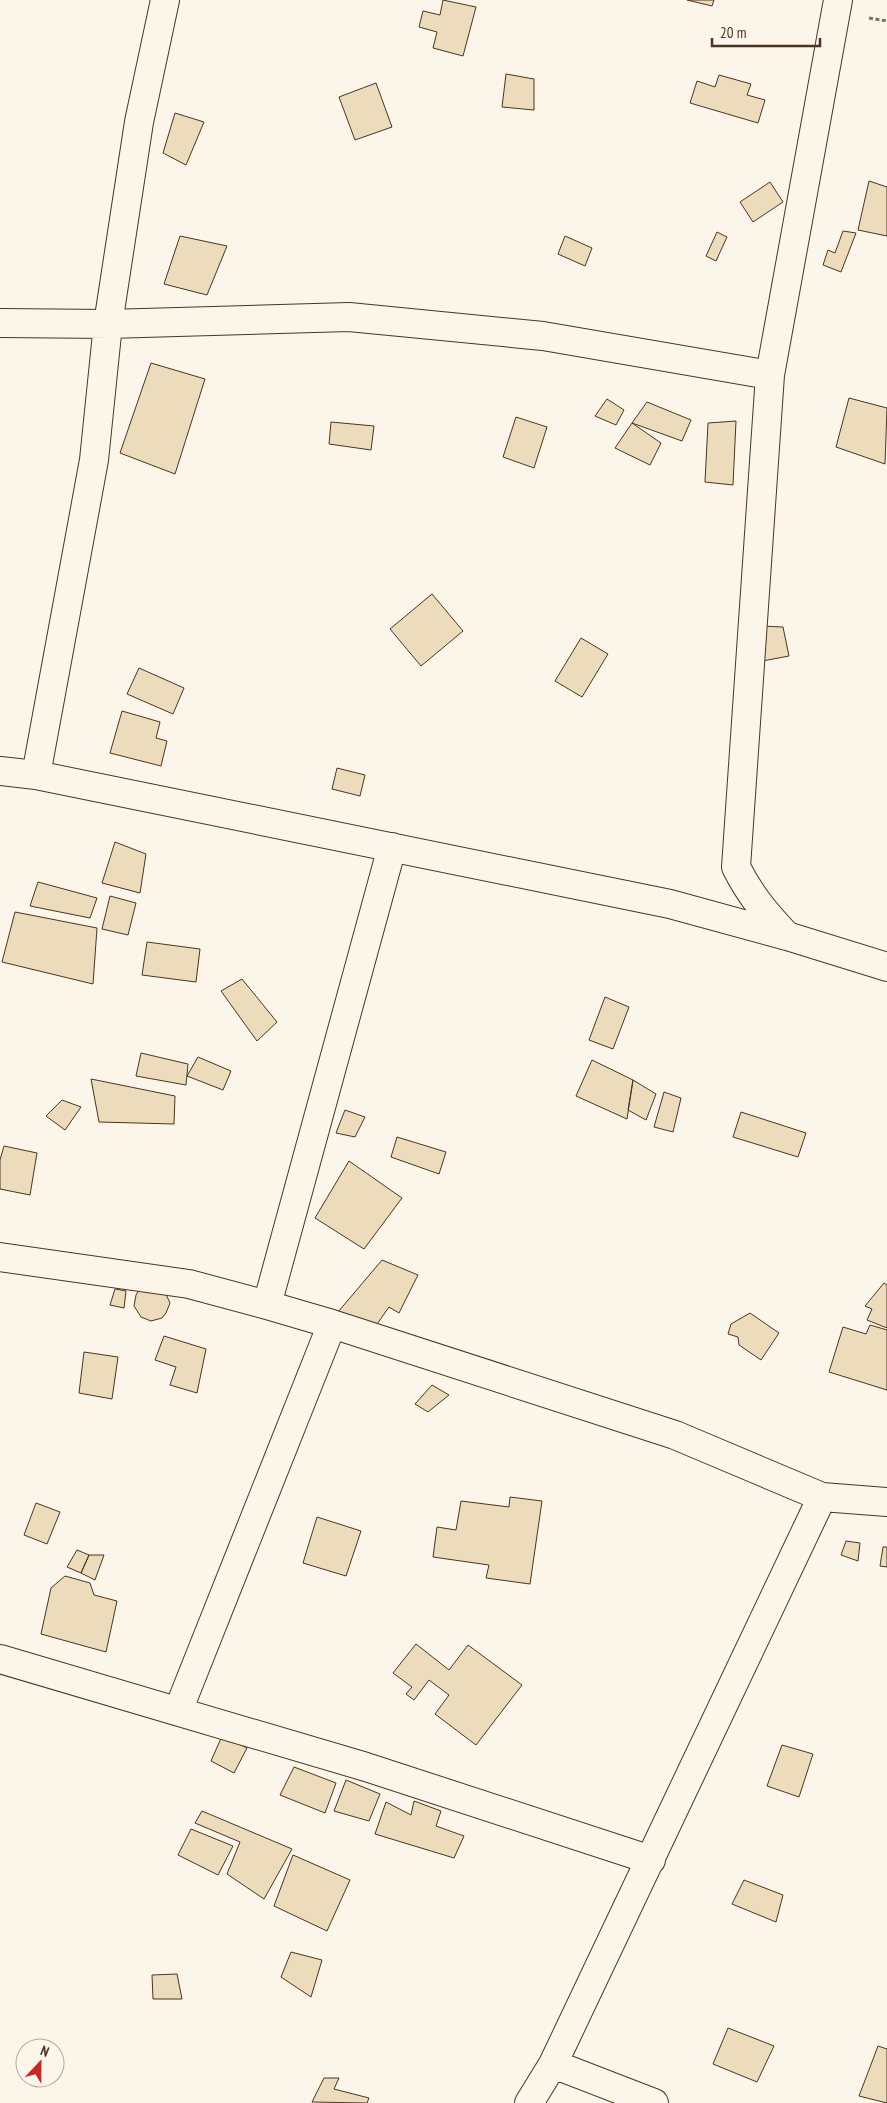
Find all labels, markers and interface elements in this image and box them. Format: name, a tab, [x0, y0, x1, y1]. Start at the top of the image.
scale bar	[712, 15, 820, 47]
text: 20 m	[720, 23, 746, 42]
north arrow	[15, 2038, 65, 2088]
text: N	[38, 2041, 52, 2061]

